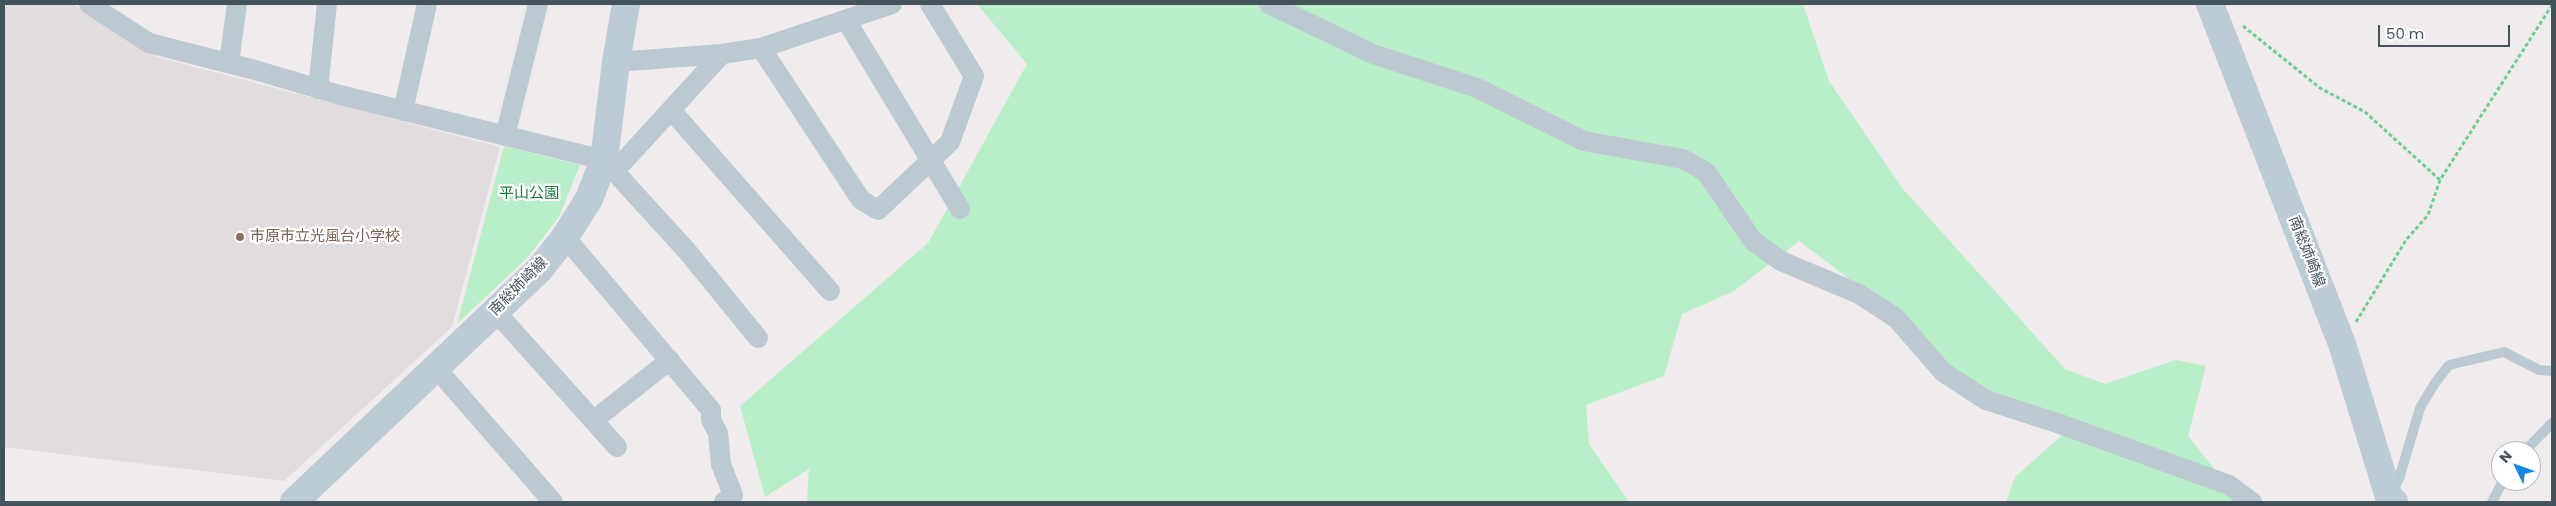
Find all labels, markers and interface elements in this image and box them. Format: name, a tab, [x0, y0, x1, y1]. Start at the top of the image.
scale bar	[2381, 15, 2514, 47]
text: 50 m	[2386, 23, 2424, 44]
park label: 平山公園	[499, 185, 559, 203]
street label: 南総姉崎線	[2284, 214, 2328, 290]
place label: 市原市立光風台小学校	[250, 228, 400, 246]
marker: 市原市立光風台小学校	[234, 231, 246, 243]
street label: 南総姉崎線	[486, 254, 552, 320]
north arrow	[2491, 441, 2541, 491]
text: N	[2495, 446, 2517, 467]

